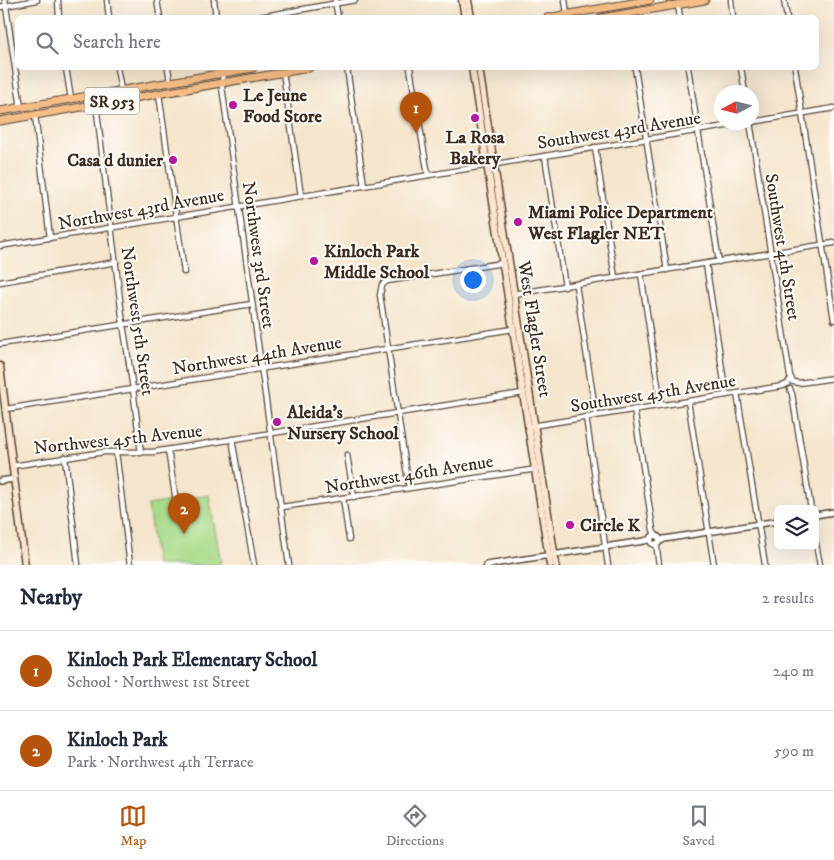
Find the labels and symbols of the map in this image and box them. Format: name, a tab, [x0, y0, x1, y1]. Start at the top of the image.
place label: Le Jeune Food Store	[243, 85, 322, 128]
north arrow	[714, 85, 759, 130]
road number: SR 953	[84, 88, 140, 114]
pin: 1	[400, 92, 432, 133]
marker: Le Jeune Food Store	[227, 99, 239, 111]
street label: Southwest 43rd Avenue	[536, 107, 702, 155]
marker: La Rosa Bakery	[469, 112, 481, 124]
place label: La Rosa Bakery	[446, 127, 505, 170]
place label: Casa d dunier	[67, 150, 163, 172]
marker: Casa d dunier	[167, 154, 179, 166]
street label: Southwest 4th Street	[760, 172, 805, 322]
street label: Northwest 3rd Street	[237, 180, 279, 330]
street label: Northwest 43rd Avenue	[57, 185, 226, 235]
place label: Miami Police Department West Flagler NET	[527, 202, 713, 245]
marker: Miami Police Department West Flagler NET	[512, 216, 524, 228]
place label: Kinloch Park Middle School	[324, 241, 430, 284]
street label: Northwest 5th Street	[116, 245, 158, 397]
marker: Kinloch Park Middle School	[308, 255, 320, 267]
street label: West Flagler Street	[512, 259, 556, 399]
your location	[460, 267, 486, 293]
street label: Northwest 44th Avenue	[171, 332, 343, 380]
street label: Southwest 45th Avenue	[569, 370, 737, 418]
place label: Aleida's Nursery School	[286, 402, 399, 445]
marker: Aleida's Nursery School	[271, 416, 283, 428]
street label: Northwest 45th Avenue	[33, 420, 204, 460]
street label: Northwest 46th Avenue	[323, 451, 495, 499]
pin: 2	[168, 493, 200, 534]
place label: Circle K	[580, 515, 641, 537]
marker: Circle K	[564, 519, 576, 531]

